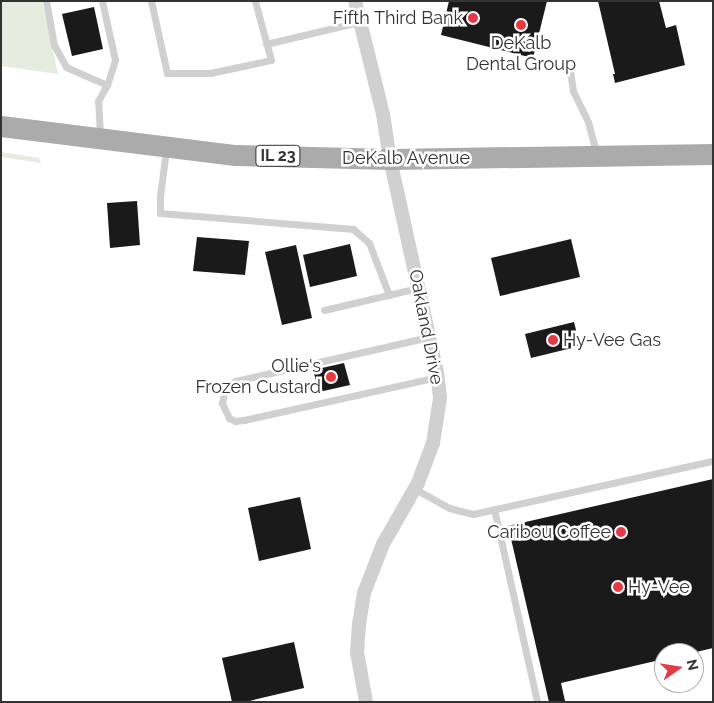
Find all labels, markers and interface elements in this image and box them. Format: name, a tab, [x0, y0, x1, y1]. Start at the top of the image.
place label: Fifth Third Bank	[332, 7, 463, 29]
marker: Fifth Third Bank	[467, 12, 479, 24]
marker: DeKalb Dental Group	[515, 19, 527, 31]
place label: DeKalb Dental Group	[466, 33, 576, 76]
road number: IL 23	[254, 142, 302, 170]
street label: DeKalb Avenue	[342, 147, 470, 169]
street label: Oakland Drive	[404, 268, 448, 386]
place label: Hy-Vee Gas	[563, 329, 661, 351]
marker: Hy-Vee Gas	[547, 334, 559, 346]
place label: Ollie's Frozen Custard	[195, 356, 321, 398]
marker: Ollie's Frozen Custard	[325, 371, 337, 383]
place label: Caribou Coffee	[487, 521, 611, 543]
marker: Caribou Coffee	[615, 526, 627, 538]
place label: Hy-Vee	[628, 576, 690, 598]
marker: Hy-Vee	[612, 581, 624, 593]
north arrow	[654, 643, 704, 693]
text: N	[684, 658, 702, 672]

